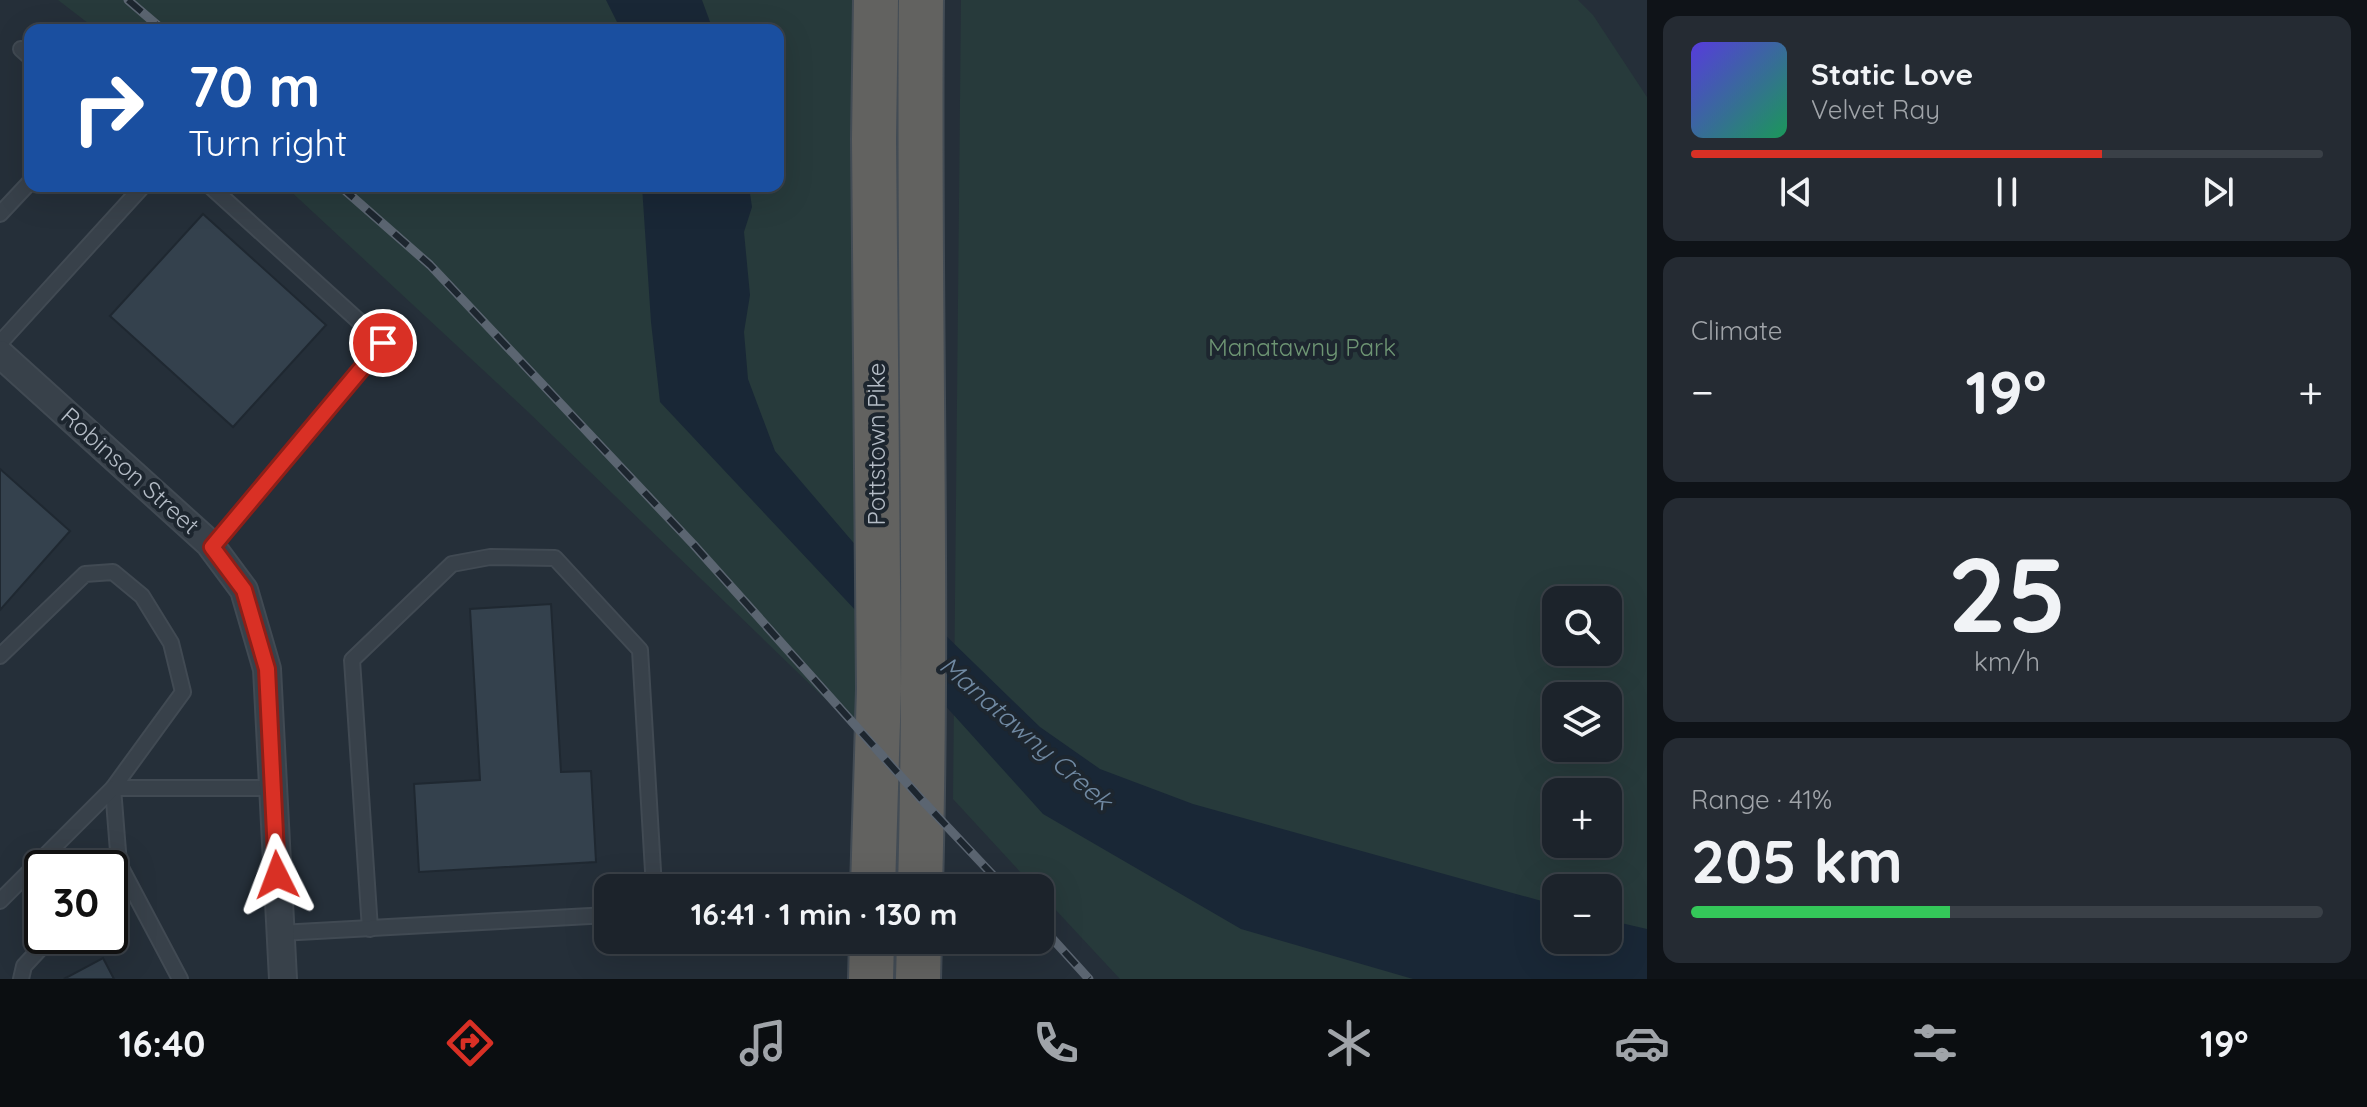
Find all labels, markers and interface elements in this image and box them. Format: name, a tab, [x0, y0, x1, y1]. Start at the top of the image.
text: 70 m	[188, 51, 320, 121]
text: Static Love	[1811, 55, 1973, 93]
icon: right	[56, 56, 160, 160]
text: Velvet Ray	[1811, 93, 1940, 126]
text: Turn right	[188, 120, 347, 165]
icon: previous	[1774, 170, 1818, 214]
icon: pause	[1985, 170, 2029, 214]
icon: next	[2196, 170, 2240, 214]
pin	[349, 309, 417, 377]
text: Climate	[1691, 314, 1782, 347]
icon: arrive	[361, 321, 405, 365]
park label: Manatawny Park	[1208, 332, 1396, 362]
text: 19°	[1966, 354, 2047, 429]
street label: Pottstown Pike	[861, 363, 891, 525]
text: −	[1691, 364, 1714, 419]
text: +	[2298, 364, 2323, 419]
street label: Robinson Street	[55, 400, 206, 540]
text: 25	[1947, 528, 2067, 658]
map controls	[1542, 586, 1622, 954]
button: search	[1542, 586, 1622, 666]
text: km/h	[1974, 645, 2040, 678]
water label: Manatawny Creek	[933, 649, 1121, 818]
button: layers	[1542, 682, 1622, 762]
button: +	[1542, 778, 1622, 858]
text: Range · 41%	[1691, 783, 1832, 816]
text: 205 km	[1691, 823, 1903, 898]
position arrow	[235, 833, 319, 917]
speed limit sign: 30	[24, 850, 128, 954]
button: −	[1542, 874, 1622, 954]
text: 16:41 · 1 min · 130 m	[691, 895, 957, 933]
icon: directions	[442, 1015, 498, 1071]
icon: music	[735, 1015, 791, 1071]
icon: phone	[1028, 1015, 1084, 1071]
icon: climate	[1321, 1015, 1377, 1071]
icon: car	[1614, 1015, 1670, 1071]
icon: filters	[1907, 1015, 1963, 1071]
text: 16:40	[118, 1021, 205, 1066]
text: 19°	[2200, 1021, 2249, 1066]

